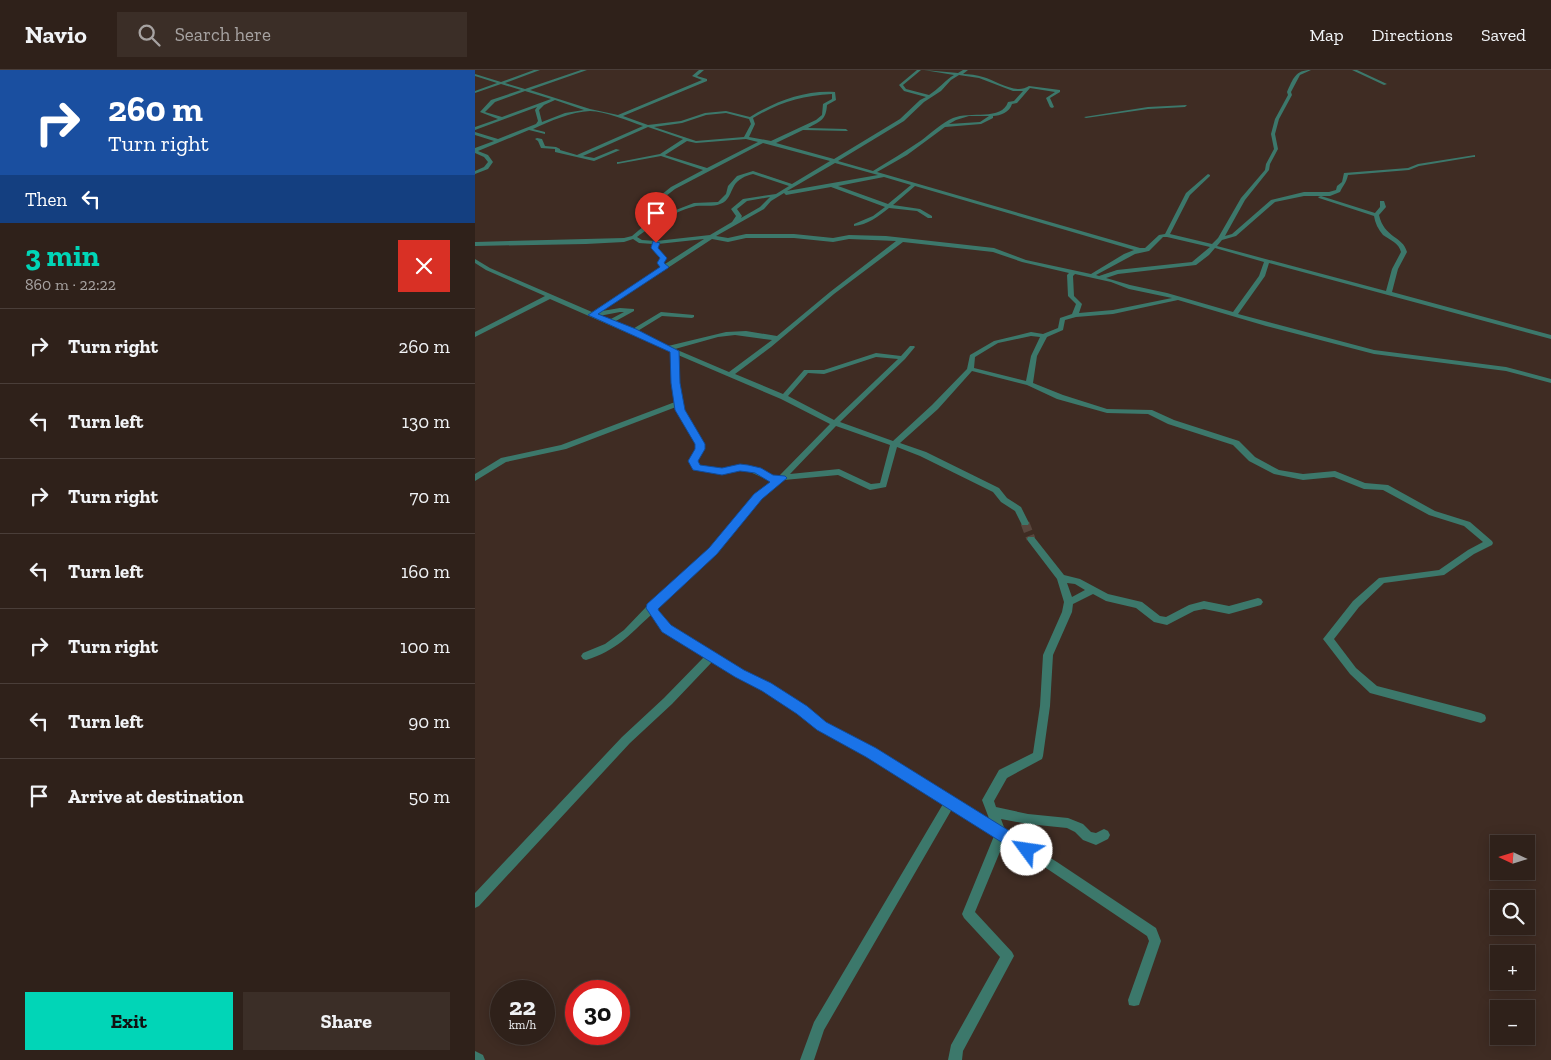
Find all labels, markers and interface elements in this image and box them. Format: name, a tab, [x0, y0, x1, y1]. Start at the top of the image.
search box	[117, 12, 467, 57]
text: Navio	[25, 20, 87, 49]
icon: search	[135, 21, 163, 49]
text: Search here	[175, 23, 271, 46]
text: Map	[1309, 24, 1344, 46]
text: Directions	[1372, 24, 1453, 46]
text: Saved	[1481, 24, 1526, 46]
text: 260 m	[108, 88, 203, 130]
icon: right	[25, 90, 90, 155]
text: Turn right	[108, 130, 209, 157]
icon: left	[77, 185, 105, 213]
text: Then	[25, 188, 67, 211]
pin	[635, 192, 677, 243]
icon: arrive	[642, 199, 670, 227]
text: 3 min	[25, 238, 100, 274]
button: close	[398, 240, 450, 292]
text: 860 m · 22:22	[25, 275, 116, 294]
icon: right	[25, 332, 53, 360]
text: Turn right	[68, 335, 158, 358]
text: 260 m	[398, 335, 450, 358]
icon: left	[25, 407, 53, 435]
text: Turn left	[68, 410, 143, 433]
text: 130 m	[402, 410, 450, 433]
icon: right	[25, 482, 53, 510]
text: Turn right	[68, 485, 158, 508]
text: 70 m	[409, 485, 450, 508]
icon: left	[25, 557, 53, 585]
text: Turn left	[68, 560, 143, 583]
text: 160 m	[401, 560, 450, 583]
icon: right	[25, 632, 53, 660]
text: Turn right	[68, 635, 158, 658]
text: 100 m	[400, 635, 450, 658]
icon: left	[25, 707, 53, 735]
text: Turn left	[68, 710, 143, 733]
text: 90 m	[408, 710, 450, 733]
icon: arrive	[25, 782, 53, 810]
text: Arrive at destination	[68, 785, 244, 808]
text: 50 m	[409, 785, 450, 808]
position arrow	[1000, 823, 1052, 875]
north arrow	[1490, 835, 1535, 880]
map controls	[1490, 835, 1535, 1045]
button: search	[1490, 890, 1535, 935]
button: +	[1490, 945, 1535, 990]
speed limit sign: 30	[565, 980, 630, 1045]
text: 22	[509, 991, 536, 1021]
button: Exit	[25, 992, 233, 1050]
button: Share	[243, 992, 450, 1050]
button: −	[1490, 1000, 1535, 1045]
text: km/h	[509, 1018, 536, 1032]

